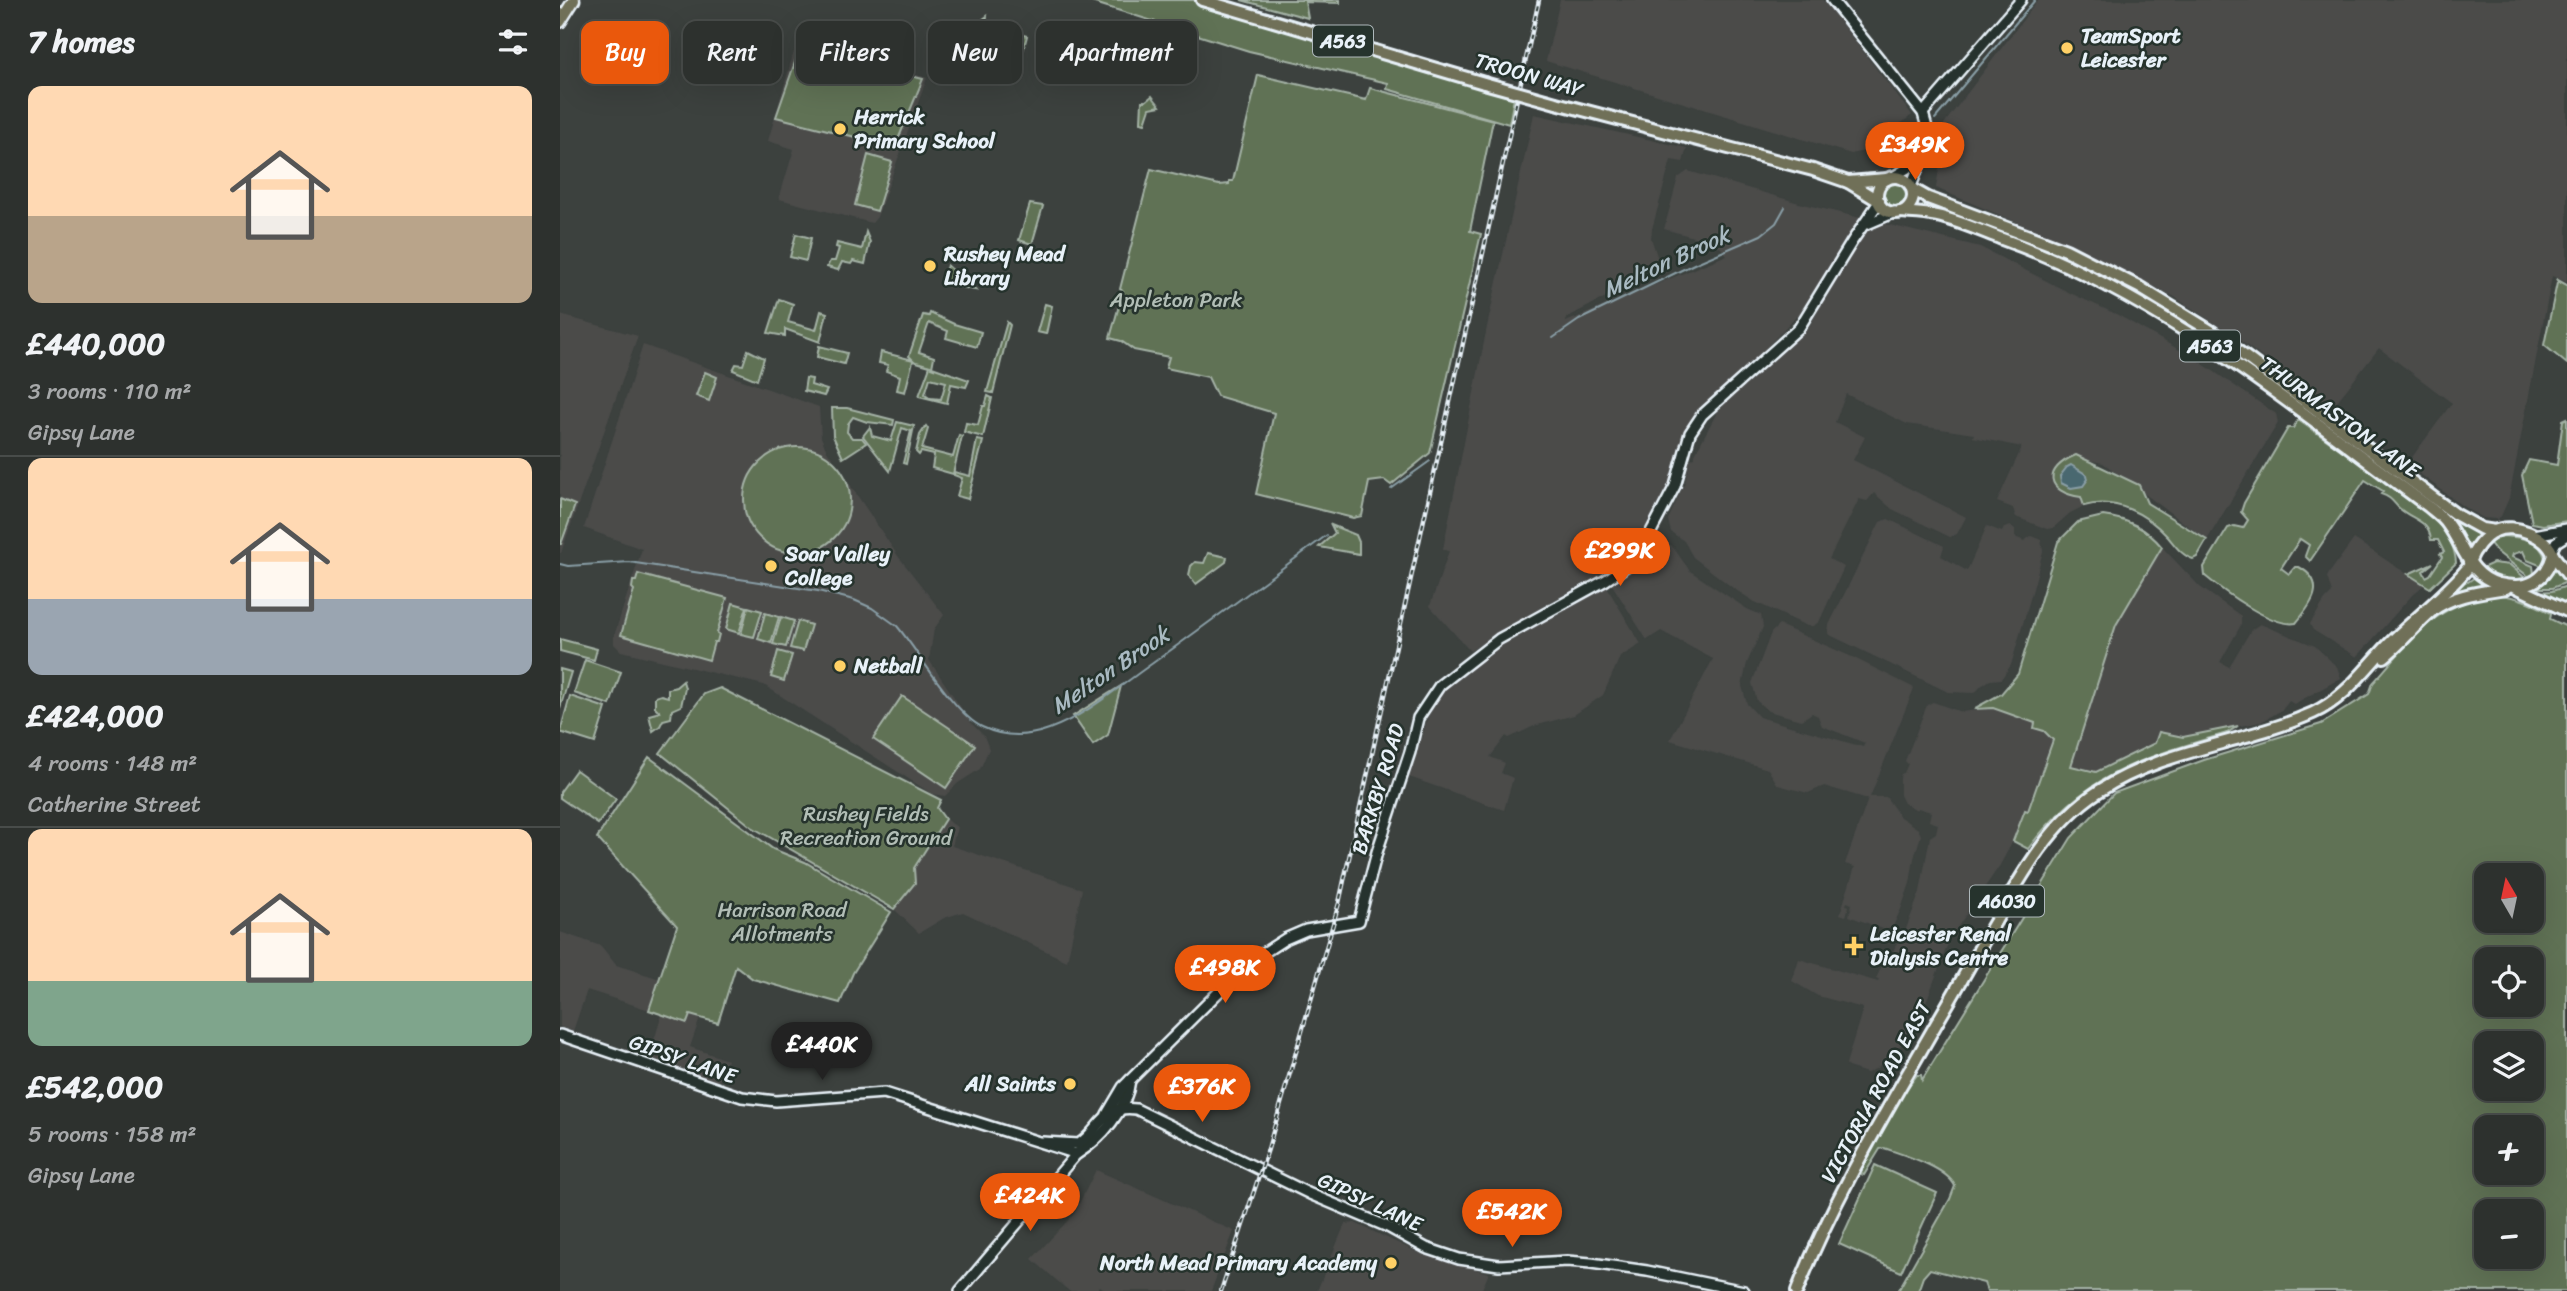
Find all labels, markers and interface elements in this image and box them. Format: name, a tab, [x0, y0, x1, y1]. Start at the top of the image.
text: 7 homes	[28, 15, 135, 69]
place label: TeamSport Leicester	[2081, 17, 2182, 79]
chip: Buy	[581, 21, 669, 84]
chip: Rent	[683, 21, 782, 84]
chip: Filters	[796, 21, 914, 84]
chip: New	[928, 21, 1022, 84]
chip: Apartment	[1036, 21, 1197, 84]
icon: filters	[494, 23, 532, 61]
road number: A563	[1313, 25, 1373, 56]
marker: TeamSport Leicester	[2059, 40, 2075, 56]
street label: TROON WAY	[1470, 41, 1589, 109]
place label: Herrick Primary School	[853, 98, 996, 160]
marker: Herrick Primary School	[832, 121, 848, 137]
pin: £349K	[1866, 122, 1964, 182]
text: £349K	[1881, 124, 1949, 165]
icon: home	[217, 132, 343, 258]
water label: Melton Brook	[1596, 214, 1739, 310]
place label: Rushey Mead Library	[943, 235, 1066, 297]
marker: Rushey Mead Library	[922, 258, 938, 274]
park label: Appleton Park	[1109, 281, 1243, 319]
text: £440,000	[28, 317, 165, 371]
road number: A563	[2180, 330, 2240, 362]
street label: THURMASTON LANE	[2252, 346, 2429, 489]
text: 3 rooms · 110 m²	[28, 371, 192, 412]
text: Gipsy Lane	[28, 412, 135, 453]
icon: home	[217, 504, 343, 630]
pin: £299K	[1571, 528, 1669, 588]
text: £299K	[1586, 530, 1654, 571]
place label: Soar Valley College	[784, 535, 891, 597]
marker: Soar Valley College	[763, 558, 779, 574]
water label: Melton Brook	[1042, 614, 1181, 726]
place label: Netball	[853, 647, 923, 685]
marker: Netball	[832, 658, 848, 674]
text: £424,000	[28, 689, 164, 743]
street label: BARKBY ROAD	[1340, 718, 1416, 859]
text: 4 rooms · 148 m²	[28, 743, 197, 784]
text: Catherine Street	[28, 784, 201, 825]
park label: Rushey Fields Recreation Ground	[780, 795, 954, 857]
north arrow	[2474, 863, 2544, 933]
map controls	[2474, 863, 2544, 1269]
icon: home	[217, 875, 343, 1001]
road number: A6030	[1970, 886, 2044, 917]
park label: Harrison Road Allotments	[717, 891, 849, 953]
place label: Leicester Renal Dialysis Centre	[1870, 915, 2012, 977]
marker: Leicester Renal Dialysis Centre	[1844, 936, 1864, 956]
pin: £498K	[1176, 946, 1274, 1005]
text: £498K	[1191, 947, 1259, 988]
button: locate	[2474, 947, 2544, 1017]
street label: VICTORIA ROAD EAST	[1810, 992, 1943, 1190]
street label: GIPSY LANE	[624, 1023, 743, 1096]
pin: £440K	[773, 1023, 871, 1082]
text: £440K	[787, 1024, 857, 1065]
button: layers	[2474, 1031, 2544, 1101]
text: £542,000	[28, 1060, 163, 1114]
pin: £376K	[1153, 1064, 1251, 1124]
place label: All Saints	[964, 1065, 1056, 1103]
text: £376K	[1170, 1066, 1235, 1107]
marker: All Saints	[1062, 1076, 1078, 1092]
text: 5 rooms · 158 m²	[28, 1114, 197, 1155]
button: +	[2474, 1115, 2544, 1185]
text: Gipsy Lane	[28, 1155, 135, 1196]
street label: GIPSY LANE	[1311, 1161, 1430, 1243]
pin: £424K	[981, 1174, 1079, 1233]
text: £424K	[996, 1175, 1064, 1216]
pin: £542K	[1463, 1190, 1561, 1249]
text: £542K	[1478, 1191, 1546, 1232]
button: −	[2474, 1199, 2544, 1269]
place label: North Mead Primary Academy	[1099, 1244, 1378, 1282]
marker: North Mead Primary Academy	[1383, 1255, 1399, 1271]

